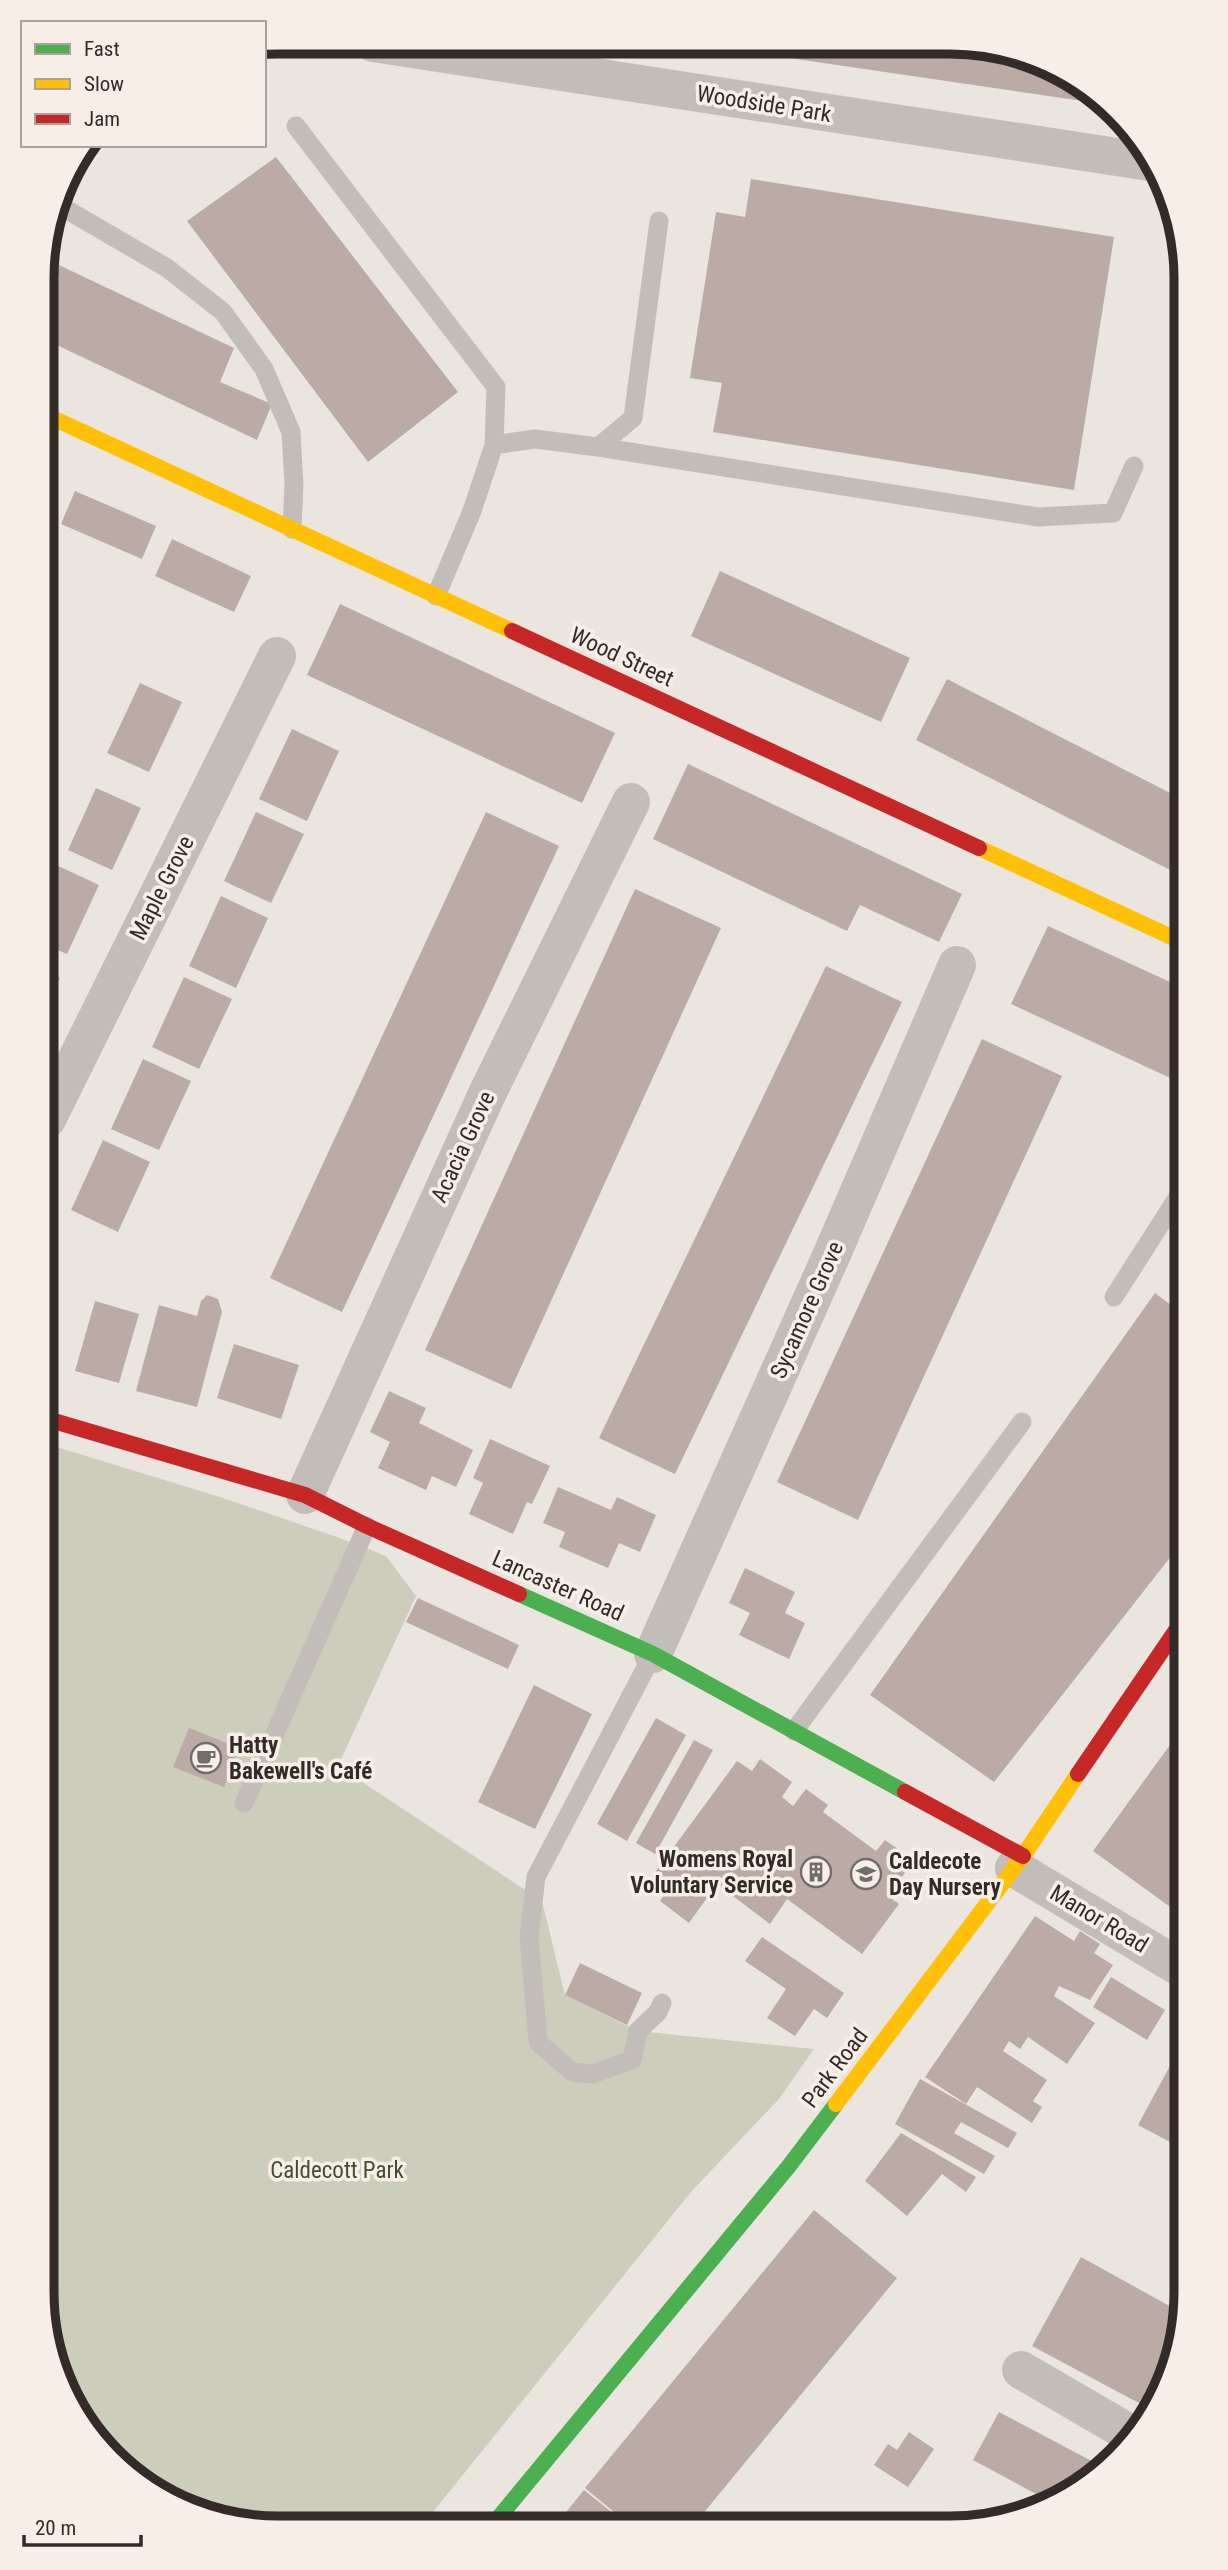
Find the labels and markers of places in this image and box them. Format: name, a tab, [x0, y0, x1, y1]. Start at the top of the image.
place label: Hatty Bakewell's Café	[229, 1732, 372, 1785]
cafe icon: Hatty Bakewell's Café	[189, 1741, 223, 1775]
place label: Womens Royal Voluntary Service	[630, 1846, 793, 1899]
place label: Caldecote Day Nursery	[889, 1848, 1001, 1901]
building icon: Womens Royal Voluntary Service	[799, 1855, 833, 1889]
school or university icon: Caldecote Day Nursery	[849, 1857, 883, 1891]

